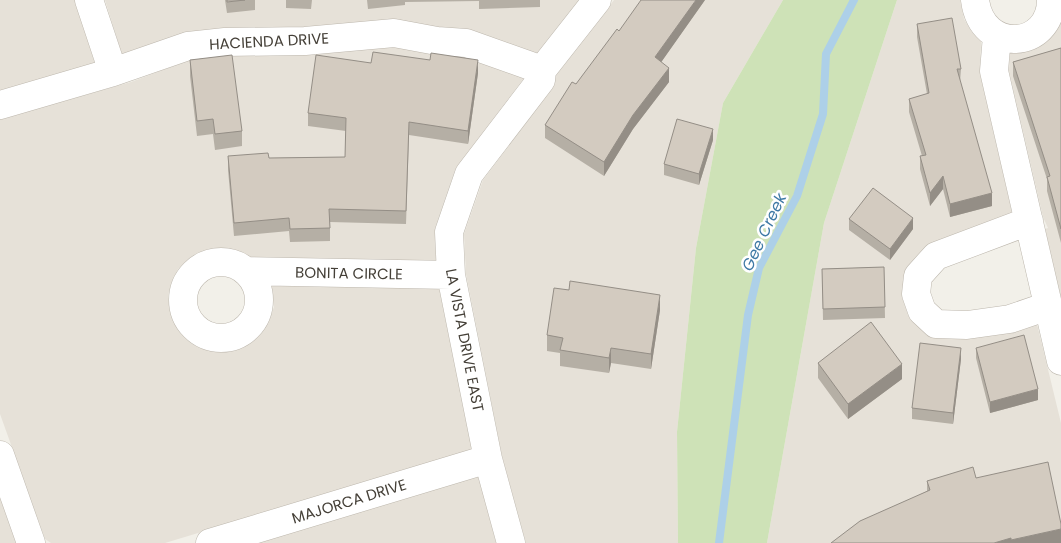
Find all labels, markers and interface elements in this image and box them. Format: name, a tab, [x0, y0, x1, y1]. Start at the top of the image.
street label: HACIENDA DRIVE	[209, 27, 329, 55]
water label: Gee Creek	[736, 189, 792, 275]
street label: BONITA CIRCLE	[295, 262, 403, 284]
street label: LA VISTA DRIVE EAST	[441, 267, 489, 413]
street label: MAJORCA DRIVE	[289, 474, 409, 528]

